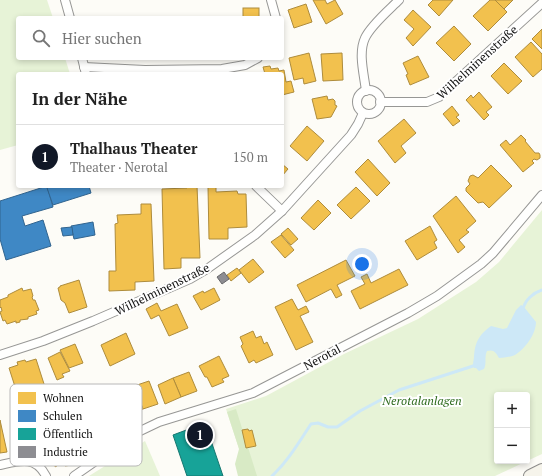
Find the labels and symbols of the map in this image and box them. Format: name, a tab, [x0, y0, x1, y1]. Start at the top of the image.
street label: Wilhelminenstraße	[434, 22, 520, 102]
your location	[352, 254, 372, 274]
street label: Wilhelminenstraße	[112, 260, 212, 318]
street label: Nerotal	[301, 341, 344, 373]
legend	[10, 384, 142, 466]
text: Wohnen	[43, 391, 84, 405]
park label: Nerotalanlagen	[381, 393, 462, 408]
text: Schulen	[43, 409, 83, 423]
pin: 1	[187, 420, 213, 450]
text: Öffentlich	[43, 427, 93, 441]
text: Industrie	[43, 445, 88, 459]

